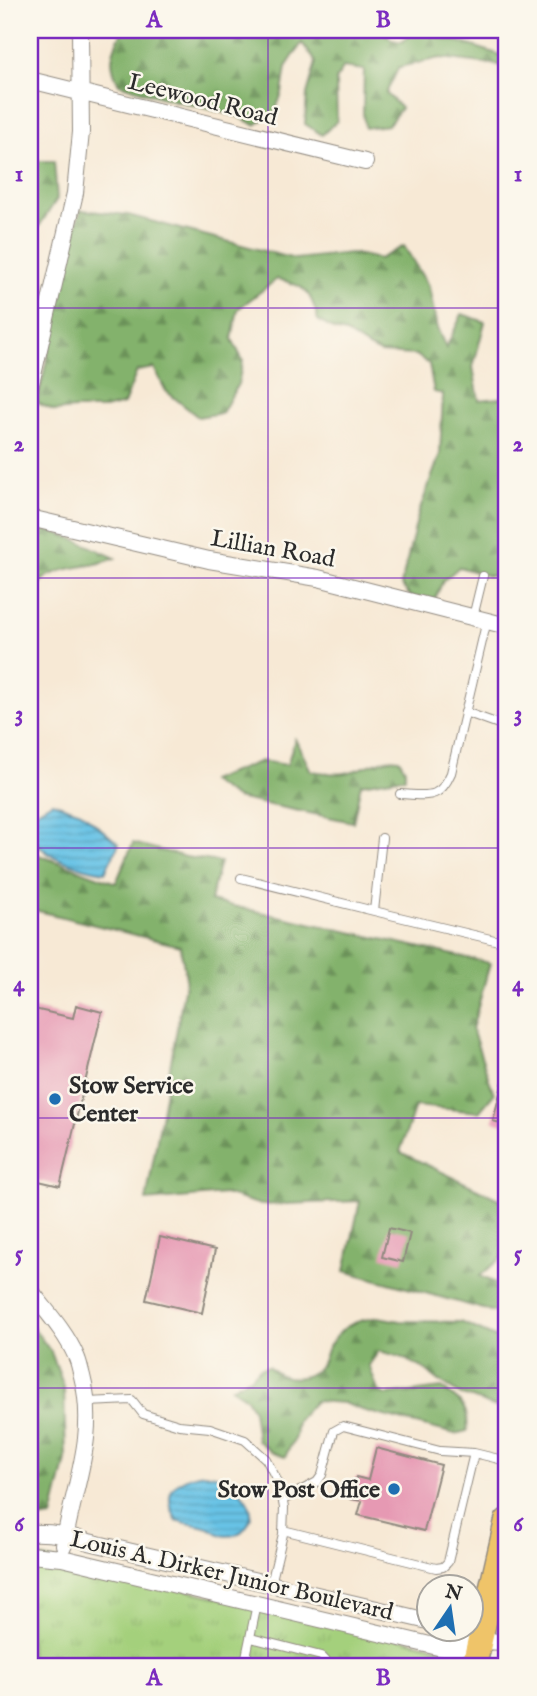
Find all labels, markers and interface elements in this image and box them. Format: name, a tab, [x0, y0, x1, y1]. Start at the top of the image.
text: A	[145, 6, 163, 35]
text: B	[375, 6, 391, 35]
street label: Leewood Road	[125, 67, 281, 134]
text: 1	[15, 160, 23, 189]
text: 1	[514, 160, 522, 189]
text: 2	[14, 430, 25, 459]
text: 2	[513, 430, 524, 459]
street label: Lillian Road	[208, 523, 338, 576]
text: 3	[15, 700, 23, 729]
text: 3	[514, 700, 522, 729]
text: 4	[13, 970, 25, 999]
text: 4	[512, 970, 524, 999]
place label: Stow Service Center	[69, 1071, 194, 1130]
marker: Stow Service Center	[47, 1091, 63, 1107]
text: 5	[15, 1240, 24, 1269]
text: 5	[514, 1240, 523, 1269]
place label: Stow Post Office	[218, 1475, 380, 1506]
marker: Stow Post Office	[386, 1481, 402, 1497]
text: 6	[14, 1510, 25, 1539]
text: 6	[513, 1510, 524, 1539]
street label: Louis A. Dirker Junior Boulevard	[67, 1524, 396, 1629]
north arrow	[414, 1574, 484, 1644]
text: N	[442, 1580, 465, 1607]
text: A	[145, 1664, 163, 1693]
text: B	[375, 1664, 391, 1693]

